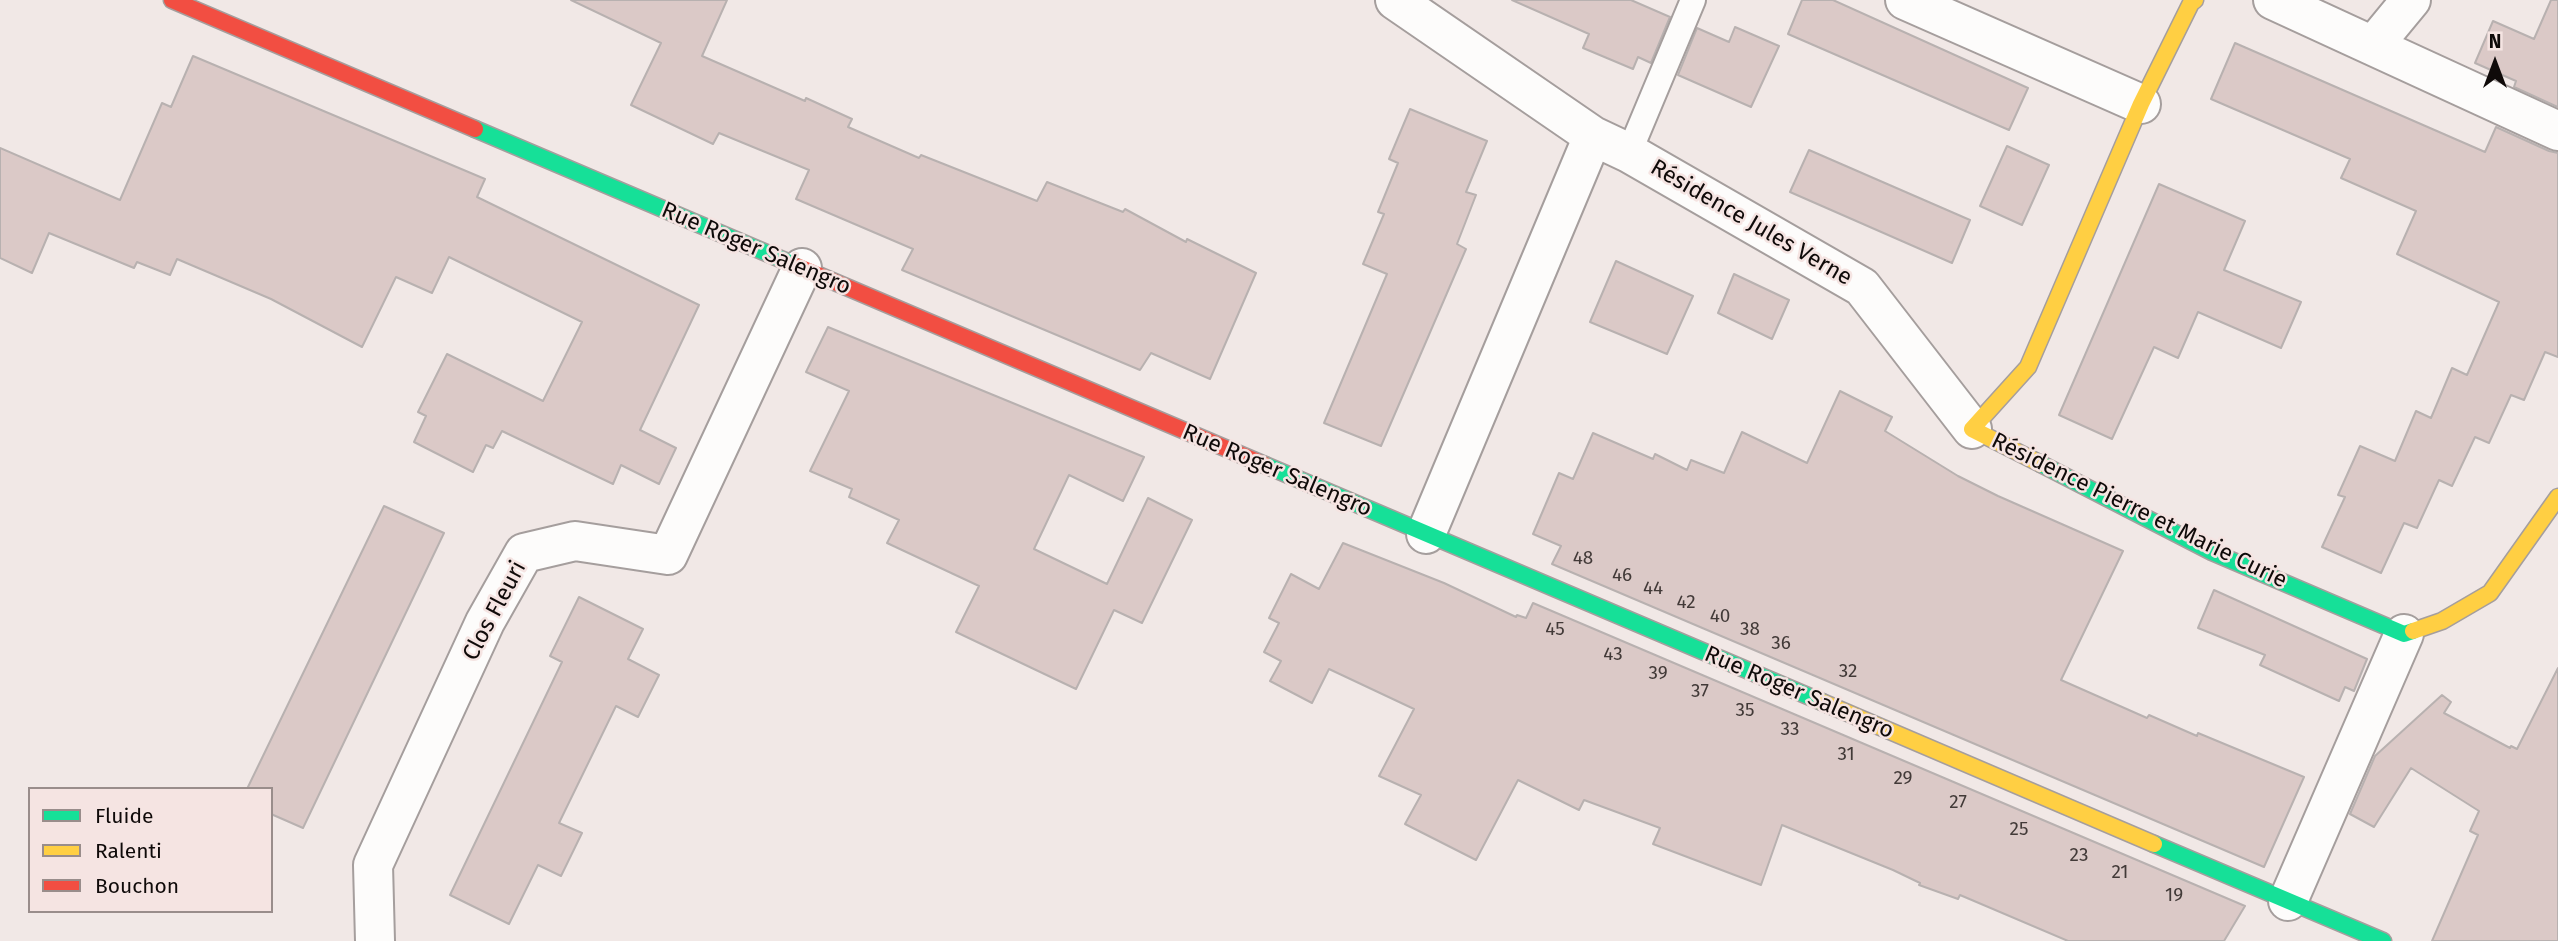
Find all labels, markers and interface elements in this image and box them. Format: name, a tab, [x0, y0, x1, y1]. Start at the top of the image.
north arrow	[2460, 28, 2530, 98]
text: N	[2489, 30, 2501, 53]
street label: Résidence Jules Verne	[1645, 154, 1857, 292]
street label: Rue Roger Salengro	[657, 197, 855, 301]
street label: Rue Roger Salengro	[1178, 419, 1376, 523]
street label: Résidence Pierre et Marie Curie	[1987, 427, 2291, 595]
house number: 48	[1573, 548, 1593, 570]
street label: Clos Fleuri	[457, 557, 533, 665]
house number: 46	[1612, 565, 1632, 587]
house number: 44	[1643, 578, 1663, 600]
house number: 42	[1676, 592, 1696, 614]
house number: 40	[1710, 606, 1730, 628]
house number: 45	[1545, 619, 1565, 641]
house number: 38	[1740, 619, 1760, 641]
house number: 36	[1771, 633, 1791, 655]
street label: Rue Roger Salengro	[1700, 641, 1898, 745]
house number: 43	[1603, 644, 1623, 666]
house number: 32	[1839, 661, 1857, 683]
house number: 39	[1648, 663, 1668, 685]
house number: 37	[1691, 681, 1709, 703]
house number: 35	[1736, 700, 1754, 722]
house number: 33	[1781, 719, 1799, 741]
house number: 31	[1837, 744, 1855, 766]
house number: 29	[1893, 768, 1913, 790]
legend	[28, 787, 273, 913]
house number: 27	[1949, 792, 1967, 814]
text: Fluide	[95, 803, 153, 829]
house number: 25	[2010, 819, 2028, 841]
text: Ralenti	[95, 838, 162, 864]
house number: 23	[2070, 845, 2088, 867]
house number: 21	[2111, 862, 2129, 884]
text: Bouchon	[95, 873, 179, 899]
house number: 19	[2165, 885, 2183, 907]

